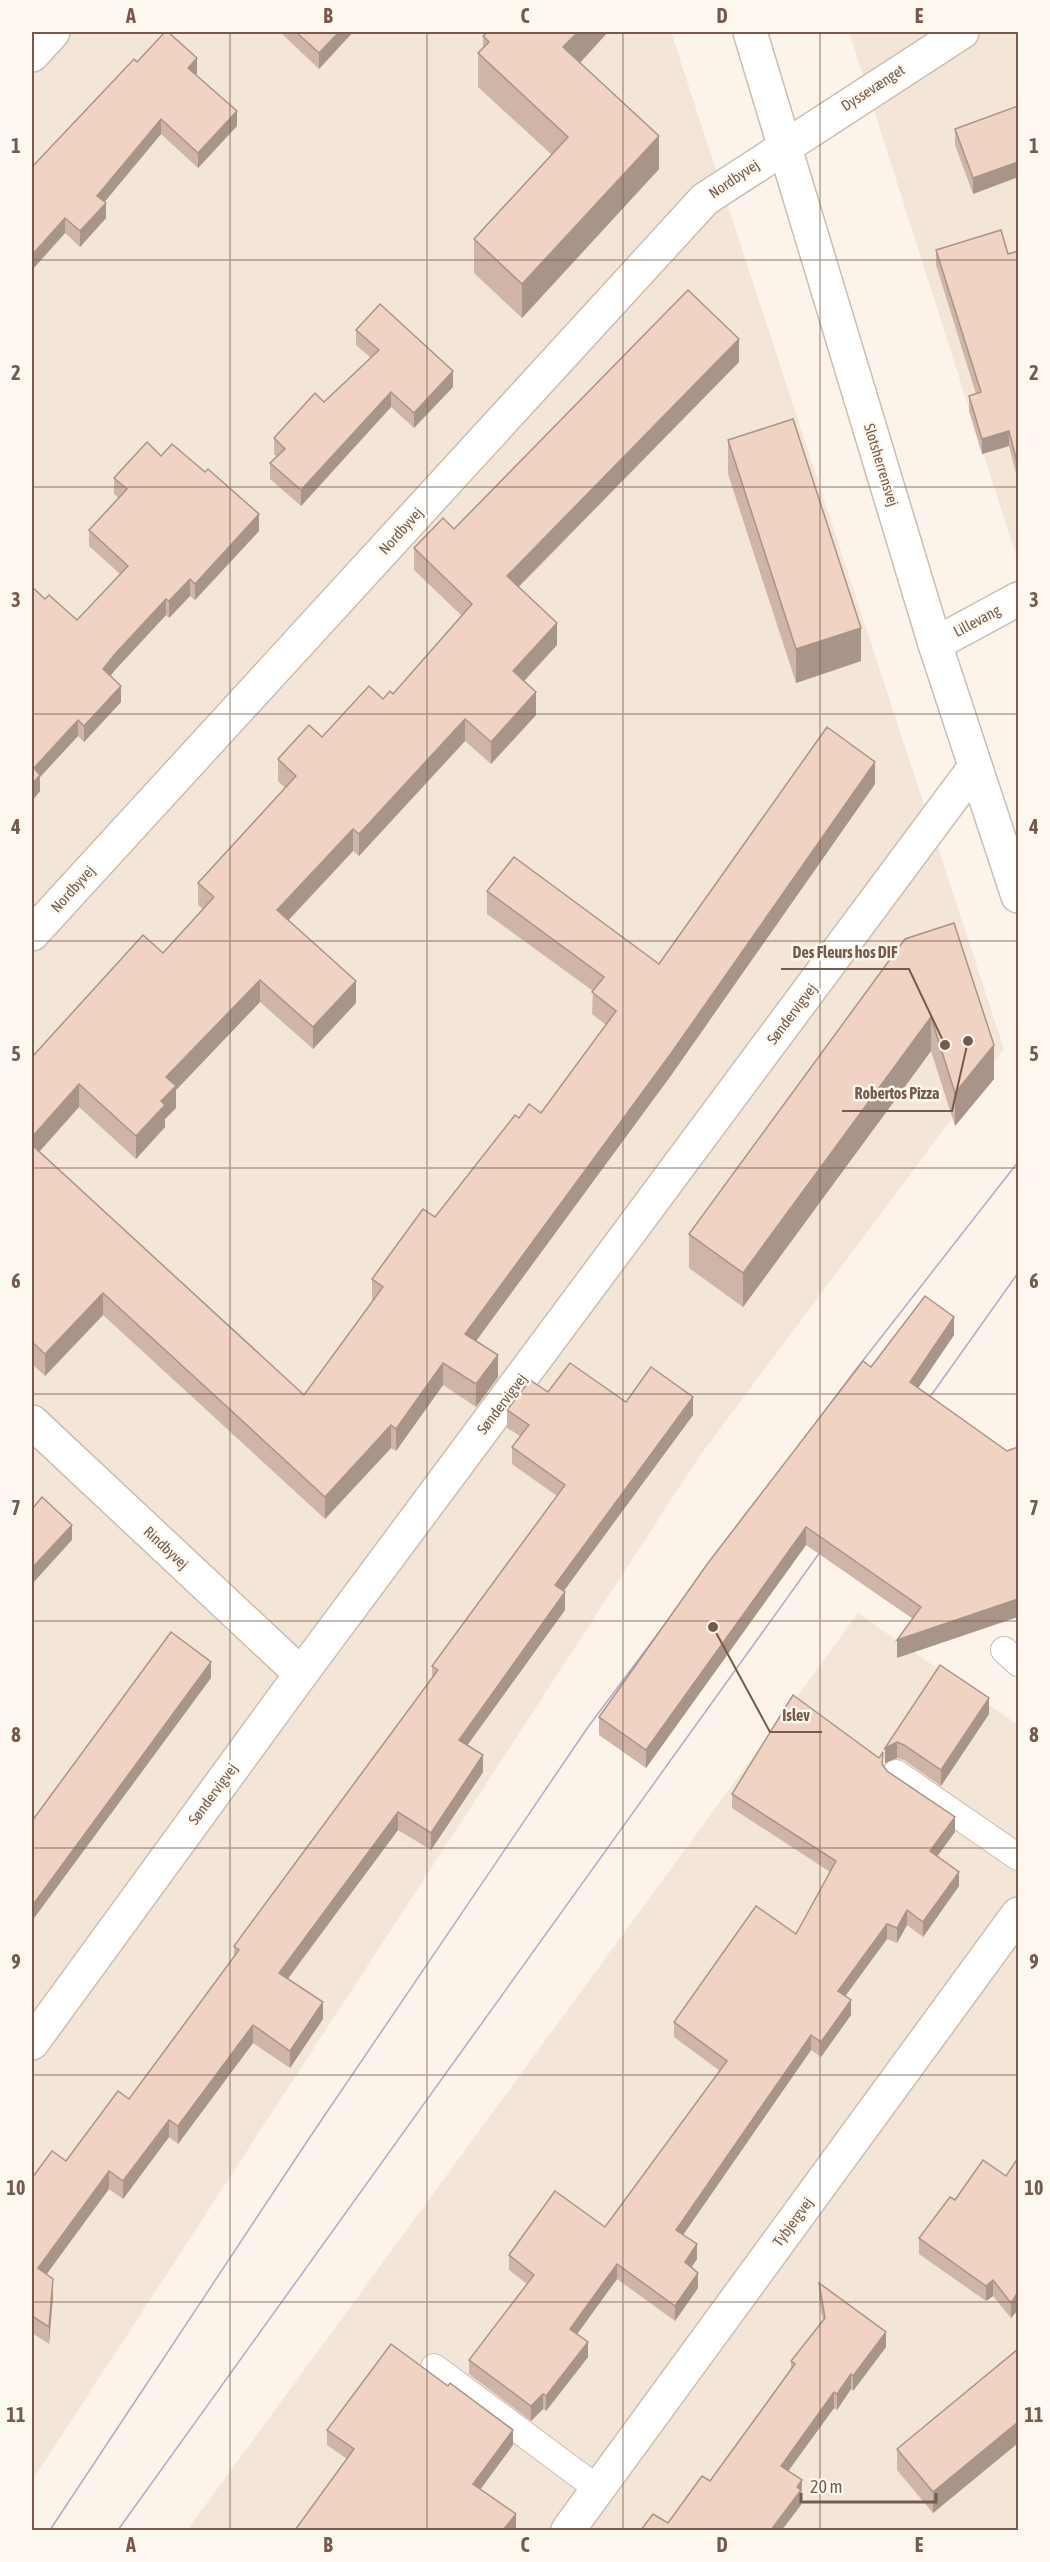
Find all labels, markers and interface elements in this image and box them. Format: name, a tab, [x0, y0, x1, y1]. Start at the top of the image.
text: A	[125, 4, 136, 27]
text: B	[323, 4, 333, 27]
text: C	[521, 4, 530, 27]
text: D	[716, 4, 728, 27]
text: E	[915, 4, 924, 27]
street label: Dyssevænget	[838, 61, 908, 114]
text: 1	[11, 134, 21, 157]
text: 1	[1029, 134, 1039, 157]
street label: Nordbyvej	[705, 156, 762, 202]
text: 2	[11, 361, 21, 384]
text: 2	[1029, 361, 1039, 384]
street label: Slotsherrensvej	[861, 422, 902, 508]
street label: Nordbyvej	[375, 504, 426, 557]
text: 3	[11, 588, 21, 611]
text: 3	[1029, 588, 1039, 611]
street label: Lillevang	[951, 601, 1004, 640]
text: 4	[10, 815, 21, 838]
text: 4	[1028, 815, 1039, 838]
street label: Nordbyvej	[47, 862, 98, 915]
callout: Des Fleurs hos DIF	[781, 935, 909, 969]
text: Des Fleurs hos DIF	[793, 943, 898, 961]
street label: Søndervigvej	[763, 980, 820, 1047]
text: 5	[11, 1042, 21, 1065]
text: 5	[1029, 1042, 1039, 1065]
callout: Robertos Pizza	[842, 1077, 952, 1111]
text: Robertos Pizza	[854, 1084, 940, 1102]
text: 6	[11, 1269, 21, 1292]
text: 6	[1029, 1269, 1039, 1292]
street label: Søndervigvej	[473, 1370, 530, 1437]
text: 7	[11, 1496, 21, 1519]
text: 7	[1029, 1496, 1039, 1519]
street label: Rindbyvej	[141, 1523, 192, 1573]
callout: Islev	[770, 1698, 822, 1732]
text: Islev	[782, 1706, 810, 1724]
text: 8	[11, 1723, 21, 1746]
text: 8	[1029, 1723, 1039, 1746]
street label: Søndervigvej	[185, 1760, 240, 1828]
text: 9	[11, 1950, 21, 1973]
text: 9	[1029, 1950, 1039, 1973]
text: 10	[7, 2176, 25, 2199]
text: 10	[1025, 2176, 1043, 2199]
street label: Tybjergvej	[769, 2194, 816, 2249]
text: 11	[7, 2403, 25, 2426]
text: 11	[1025, 2403, 1043, 2426]
scale bar	[801, 2466, 936, 2504]
text: 20 m	[810, 2476, 842, 2497]
text: A	[125, 2533, 136, 2556]
text: B	[323, 2533, 333, 2556]
text: C	[521, 2533, 530, 2556]
text: D	[716, 2533, 728, 2556]
text: E	[915, 2533, 924, 2556]

